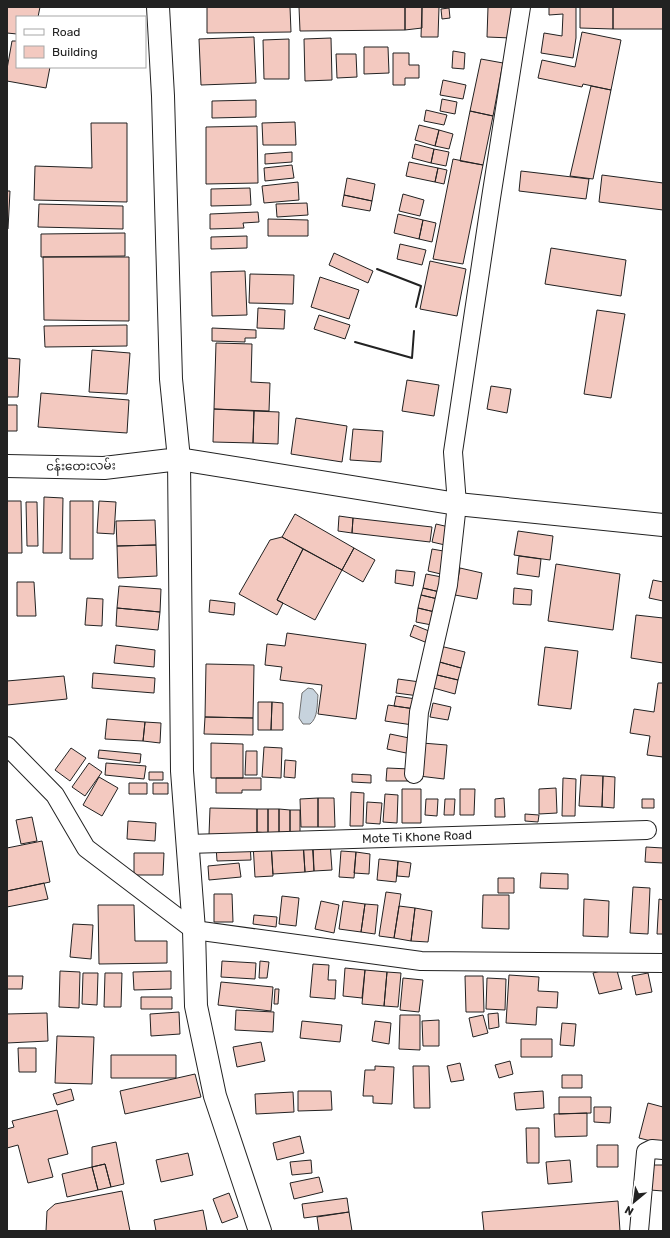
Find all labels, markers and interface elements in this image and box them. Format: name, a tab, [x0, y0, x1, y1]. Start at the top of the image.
legend	[16, 16, 146, 68]
text: Road	[52, 25, 80, 39]
text: Building	[52, 45, 98, 59]
street label: ငန်းတေးလမ်း	[46, 456, 116, 477]
street label: Mote Ti Khone Road	[362, 828, 472, 846]
north arrow	[614, 1182, 654, 1222]
text: N	[623, 1203, 636, 1218]

